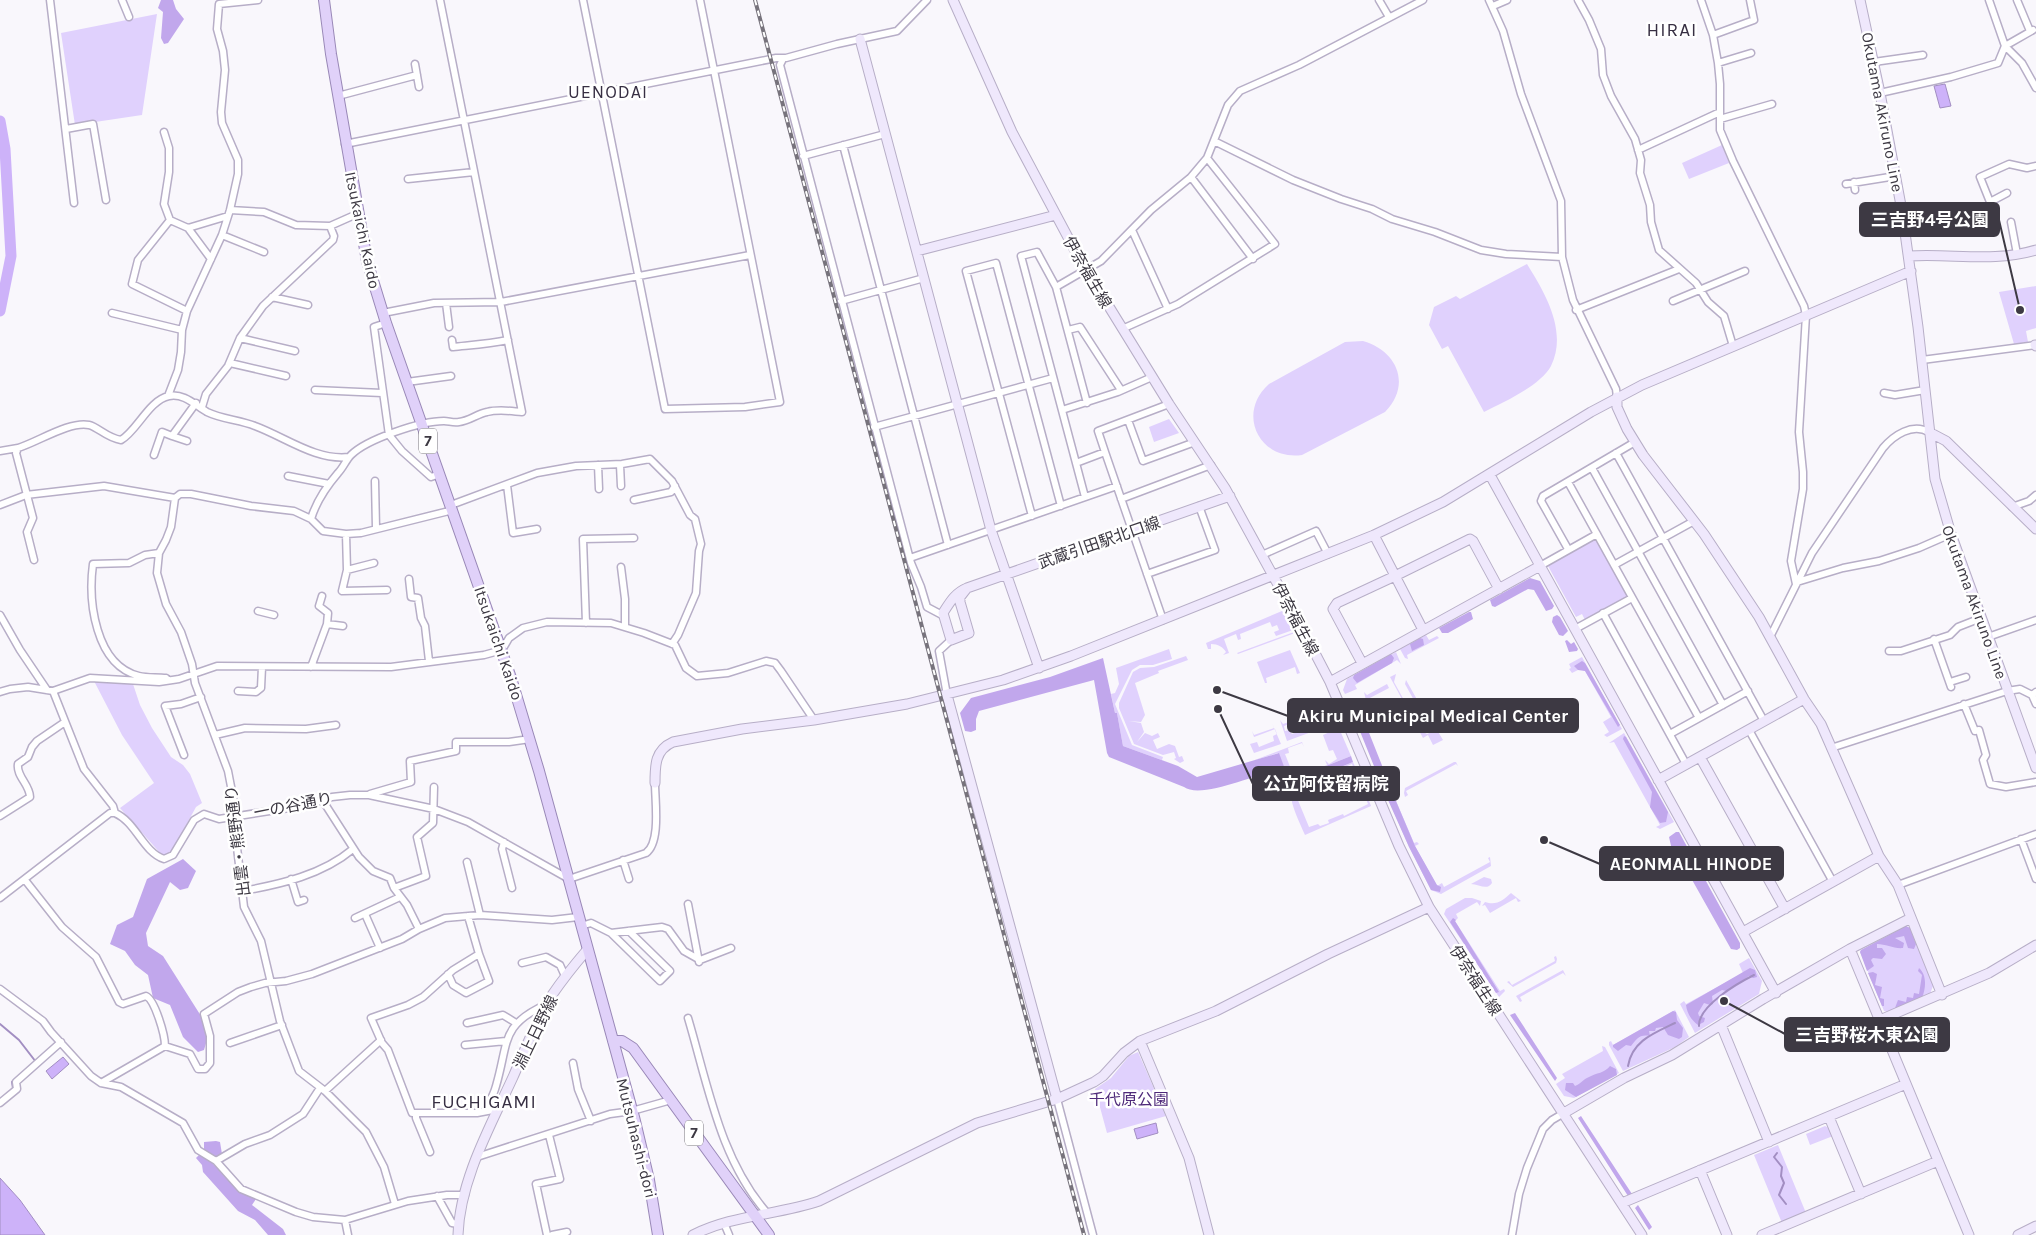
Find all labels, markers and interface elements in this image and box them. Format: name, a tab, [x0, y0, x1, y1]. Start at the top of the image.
district label: HIRAI	[1647, 19, 1697, 41]
street label: Okutama Akiruno Line	[1858, 31, 1907, 194]
district label: UENODAI	[568, 81, 648, 103]
street label: Itsukaichi Kaido	[341, 170, 384, 290]
callout: 三吉野4号公園	[1860, 203, 1999, 236]
text: 三吉野4号公園	[1871, 209, 1989, 231]
street label: 伊奈福生線	[1059, 233, 1116, 312]
road number: 7	[419, 428, 437, 454]
street label: 武蔵引田駅北口線	[1036, 513, 1163, 572]
street label: Okutama Akiruno Line	[1938, 523, 2011, 682]
street label: 伊奈福生線	[1268, 579, 1323, 659]
street label: Itsukaichi Kaido	[470, 584, 527, 703]
callout: Akiru Municipal Medical Center	[1288, 699, 1578, 732]
text: Akiru Municipal Medical Center	[1298, 705, 1568, 727]
callout: 公立阿伎留病院	[1253, 767, 1399, 800]
text: 公立阿伎留病院	[1263, 773, 1389, 795]
street label: 出雲・熊野通り	[221, 784, 254, 898]
street label: 一の谷通り	[252, 789, 334, 822]
callout: AEONMALL HINODE	[1600, 847, 1783, 880]
text: AEONMALL HINODE	[1610, 853, 1772, 875]
street label: 伊奈福生線	[1446, 942, 1505, 1019]
street label: 淵上日野線	[509, 992, 562, 1072]
callout: 三吉野桜木東公園	[1785, 1018, 1949, 1051]
text: 三吉野桜木東公園	[1795, 1024, 1939, 1046]
street label: Mutsuhashi-dori	[612, 1076, 661, 1200]
park label: 千代原公園	[1089, 1090, 1169, 1109]
district label: FUCHIGAMI	[431, 1091, 537, 1113]
road number: 7	[685, 1120, 703, 1146]

